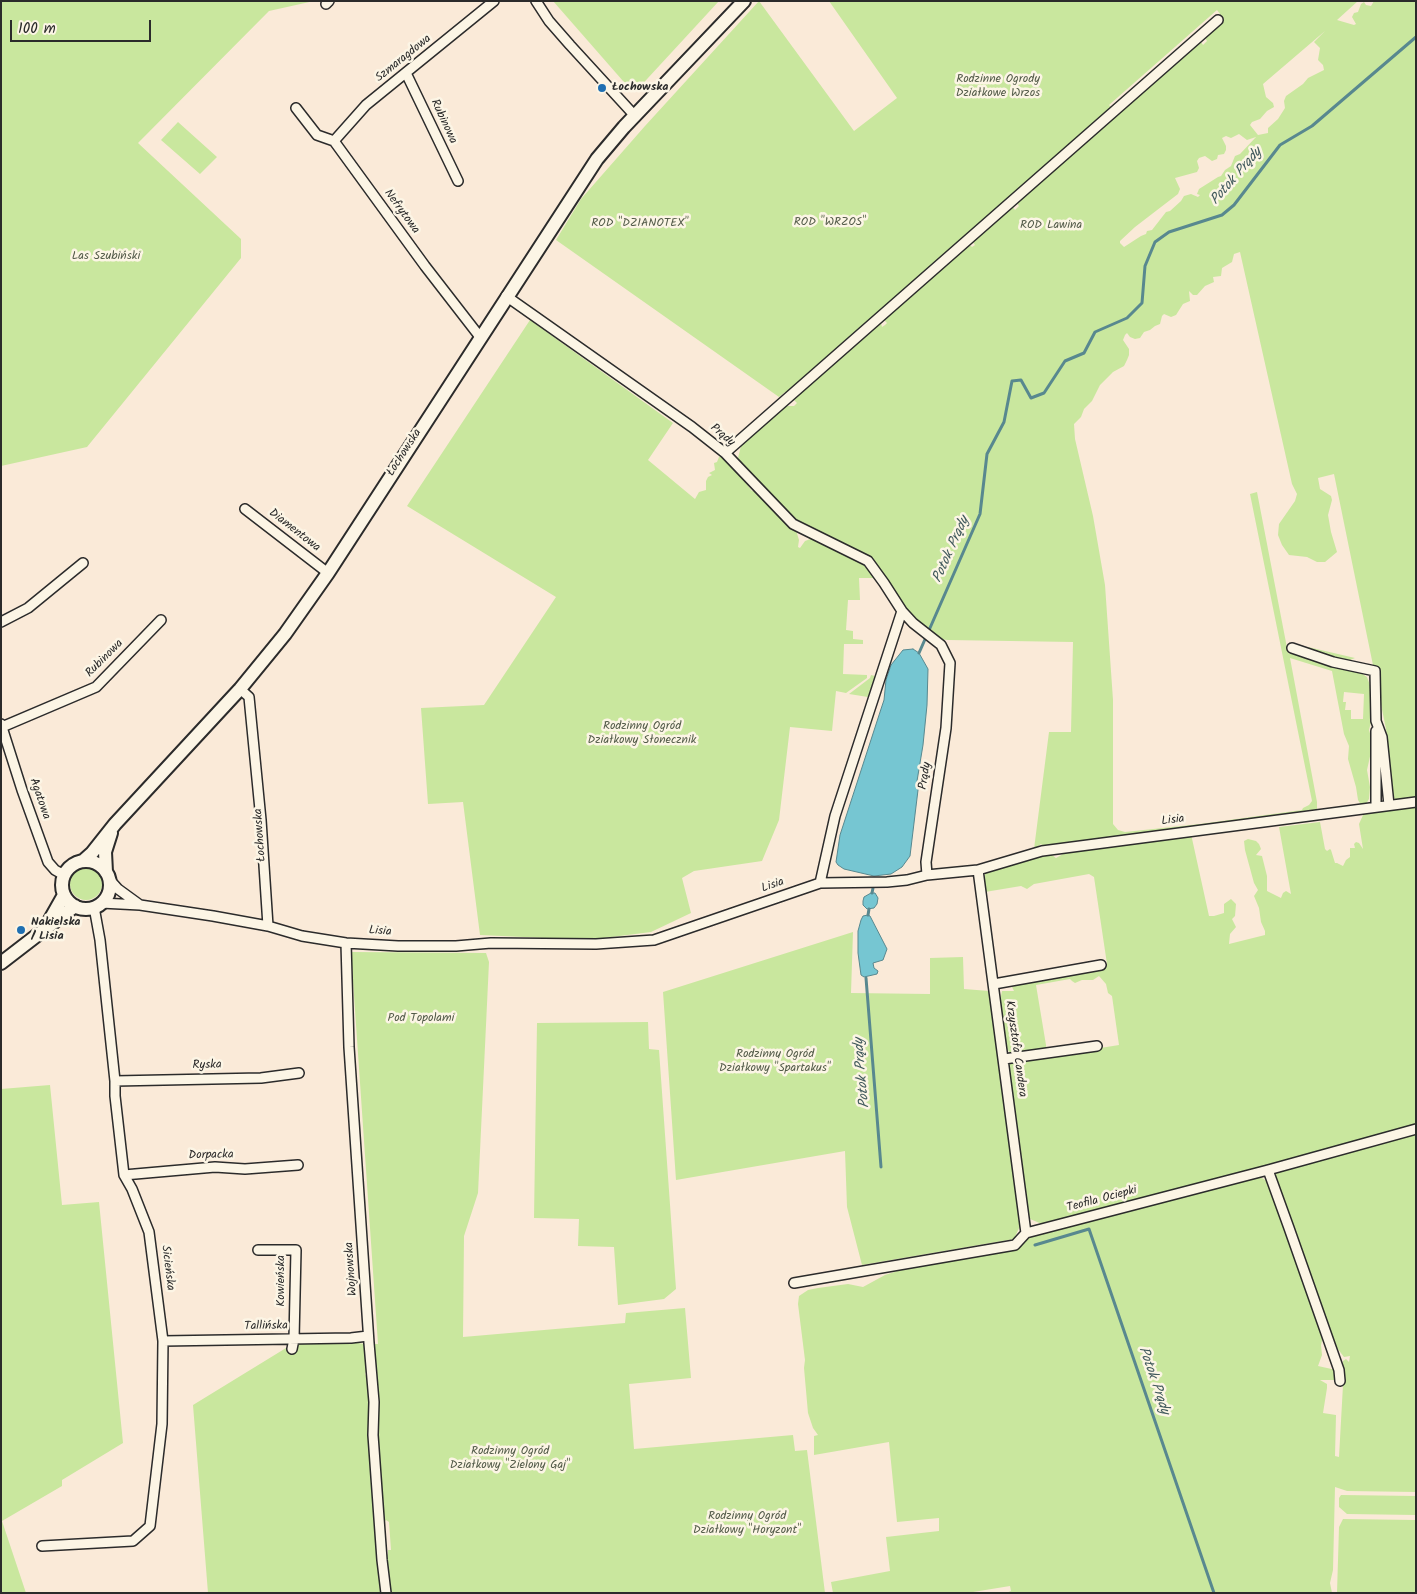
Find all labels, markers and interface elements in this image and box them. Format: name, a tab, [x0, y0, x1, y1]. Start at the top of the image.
scale bar	[12, 10, 154, 42]
text: 100 m	[18, 17, 56, 41]
street label: Szmaragdowa	[373, 32, 435, 86]
park label: Rodzinne Ogrody Działkowe Wrzos	[956, 73, 1040, 101]
place label: Łochowska	[612, 81, 668, 95]
marker: Łochowska	[596, 82, 608, 94]
street label: Rubinowa	[426, 97, 460, 147]
water label: Potok Prądy	[1208, 145, 1266, 209]
street label: Nefrytowa	[380, 187, 422, 237]
park label: ROD "WRZOS"	[794, 216, 866, 230]
park label: ROD "DZIANOTEX"	[591, 217, 689, 231]
park label: ROD Lawina	[1020, 219, 1082, 233]
park label: Las Szubiński	[72, 250, 140, 264]
street label: Prądy	[707, 422, 737, 450]
street label: Łochowska	[384, 427, 426, 479]
street label: Diamentowa	[265, 506, 323, 556]
water label: Potok Prądy	[930, 514, 974, 586]
street label: Rubinowa	[83, 637, 127, 681]
park label: Rodzinny Ogród Działkowy Słonecznik	[588, 720, 696, 748]
street label: Prądy	[917, 761, 935, 791]
street label: Agatowa	[25, 777, 53, 821]
street label: Łochowska	[252, 808, 270, 862]
street label: Lisia	[1161, 812, 1185, 830]
street label: Lisia	[760, 875, 786, 897]
place label: Nakielska / Lisia	[31, 916, 80, 944]
marker: Nakielska / Lisia	[15, 924, 27, 936]
street label: Lisia	[368, 924, 392, 940]
street label: Krzysztofa Candera	[1001, 1000, 1029, 1098]
park label: Pod Topolami	[388, 1012, 454, 1026]
water label: Potok Prądy	[852, 1037, 874, 1109]
park label: Rodzinny Ogród Działkowy "Spartakus"	[719, 1048, 831, 1076]
street label: Ryska	[192, 1059, 222, 1073]
street label: Dorpacka	[188, 1148, 234, 1164]
street label: Teofila Ociepki	[1065, 1184, 1139, 1216]
street label: Wojnowska	[343, 1241, 361, 1297]
street label: Sicieńska	[157, 1245, 177, 1291]
street label: Kowieńska	[275, 1255, 289, 1307]
street label: Tallińska	[244, 1319, 288, 1335]
water label: Potok Prądy	[1134, 1345, 1172, 1417]
park label: Rodzinny Ogród Działkowy "Zielony Gaj"	[450, 1445, 570, 1473]
park label: Rodzinny Ogród Działkowy "Horyzont"	[693, 1510, 801, 1538]

